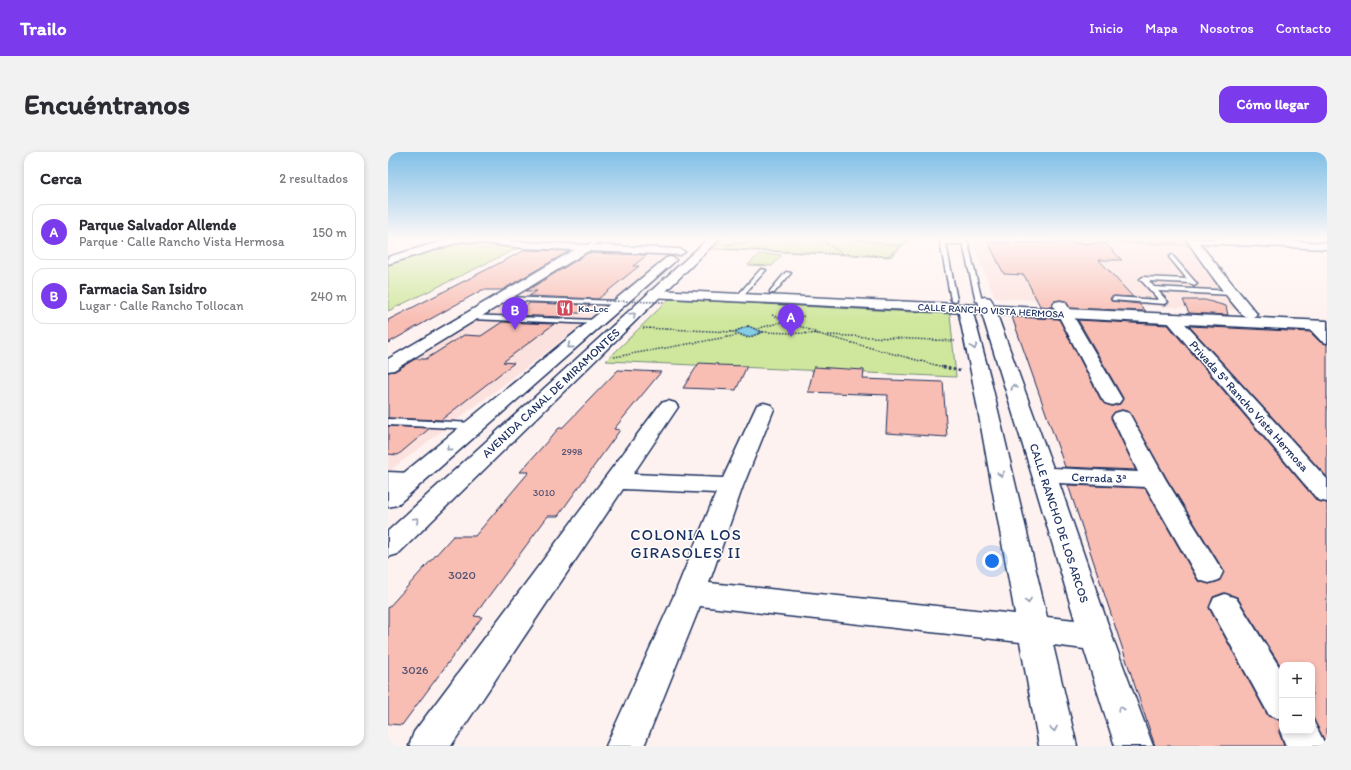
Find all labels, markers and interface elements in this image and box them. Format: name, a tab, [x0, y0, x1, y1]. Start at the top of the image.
text: Trailo	[20, 17, 67, 40]
text: Inicio	[1089, 20, 1123, 37]
text: Mapa	[1145, 20, 1178, 37]
text: Nosotros	[1200, 20, 1254, 37]
text: Contacto	[1276, 20, 1331, 37]
button: Cómo llegar	[1219, 86, 1327, 123]
text: Encuéntranos	[24, 87, 190, 121]
text: Cerca	[40, 168, 82, 188]
text: 2 resultados	[279, 171, 348, 186]
text: Parque Salvador Allende	[79, 216, 236, 234]
text: A	[50, 225, 58, 240]
text: 150 m	[312, 225, 347, 240]
text: Parque · Calle Rancho Vista Hermosa	[79, 234, 285, 249]
text: Farmacia San Isidro	[79, 280, 207, 298]
text: B	[50, 289, 58, 304]
text: 240 m	[310, 289, 347, 304]
pin: B	[502, 297, 528, 330]
text: Lugar · Calle Rancho Tollocan	[79, 298, 244, 313]
restaurant icon: Ka-Loc	[555, 298, 575, 318]
street label: CALLE RANCHO VISTA HERMOSA	[917, 300, 1065, 321]
place label: Ka-Loc	[578, 302, 609, 315]
pin: A	[778, 304, 804, 337]
one-way arrow	[628, 313, 636, 320]
street label: AVENIDA CANAL DE MIRAMONTES	[479, 325, 623, 461]
street label: Privada 5ª Rancho Vista Hermosa	[1186, 338, 1312, 475]
one-way arrow	[567, 341, 575, 348]
one-way arrow	[969, 344, 977, 350]
one-way arrow	[1010, 383, 1019, 390]
street label: CALLE RANCHO DE LOS ARCOS	[1027, 442, 1092, 605]
one-way arrow	[447, 443, 454, 450]
house number: 2998	[561, 445, 583, 458]
street label: Cerrada 3ª	[1071, 470, 1127, 486]
one-way arrow	[996, 471, 1005, 477]
house number: 3010	[533, 486, 555, 499]
one-way arrow	[411, 517, 419, 525]
district label: COLONIA LOS GIRASOLES II	[630, 525, 742, 562]
your location	[982, 551, 1002, 571]
house number: 3020	[448, 568, 476, 582]
one-way arrow	[1024, 598, 1032, 604]
map controls	[1279, 662, 1315, 734]
button: +	[1279, 662, 1315, 698]
house number: 3026	[402, 663, 428, 677]
button: −	[1279, 698, 1315, 734]
one-way arrow	[1118, 706, 1126, 713]
one-way arrow	[1050, 726, 1058, 732]

